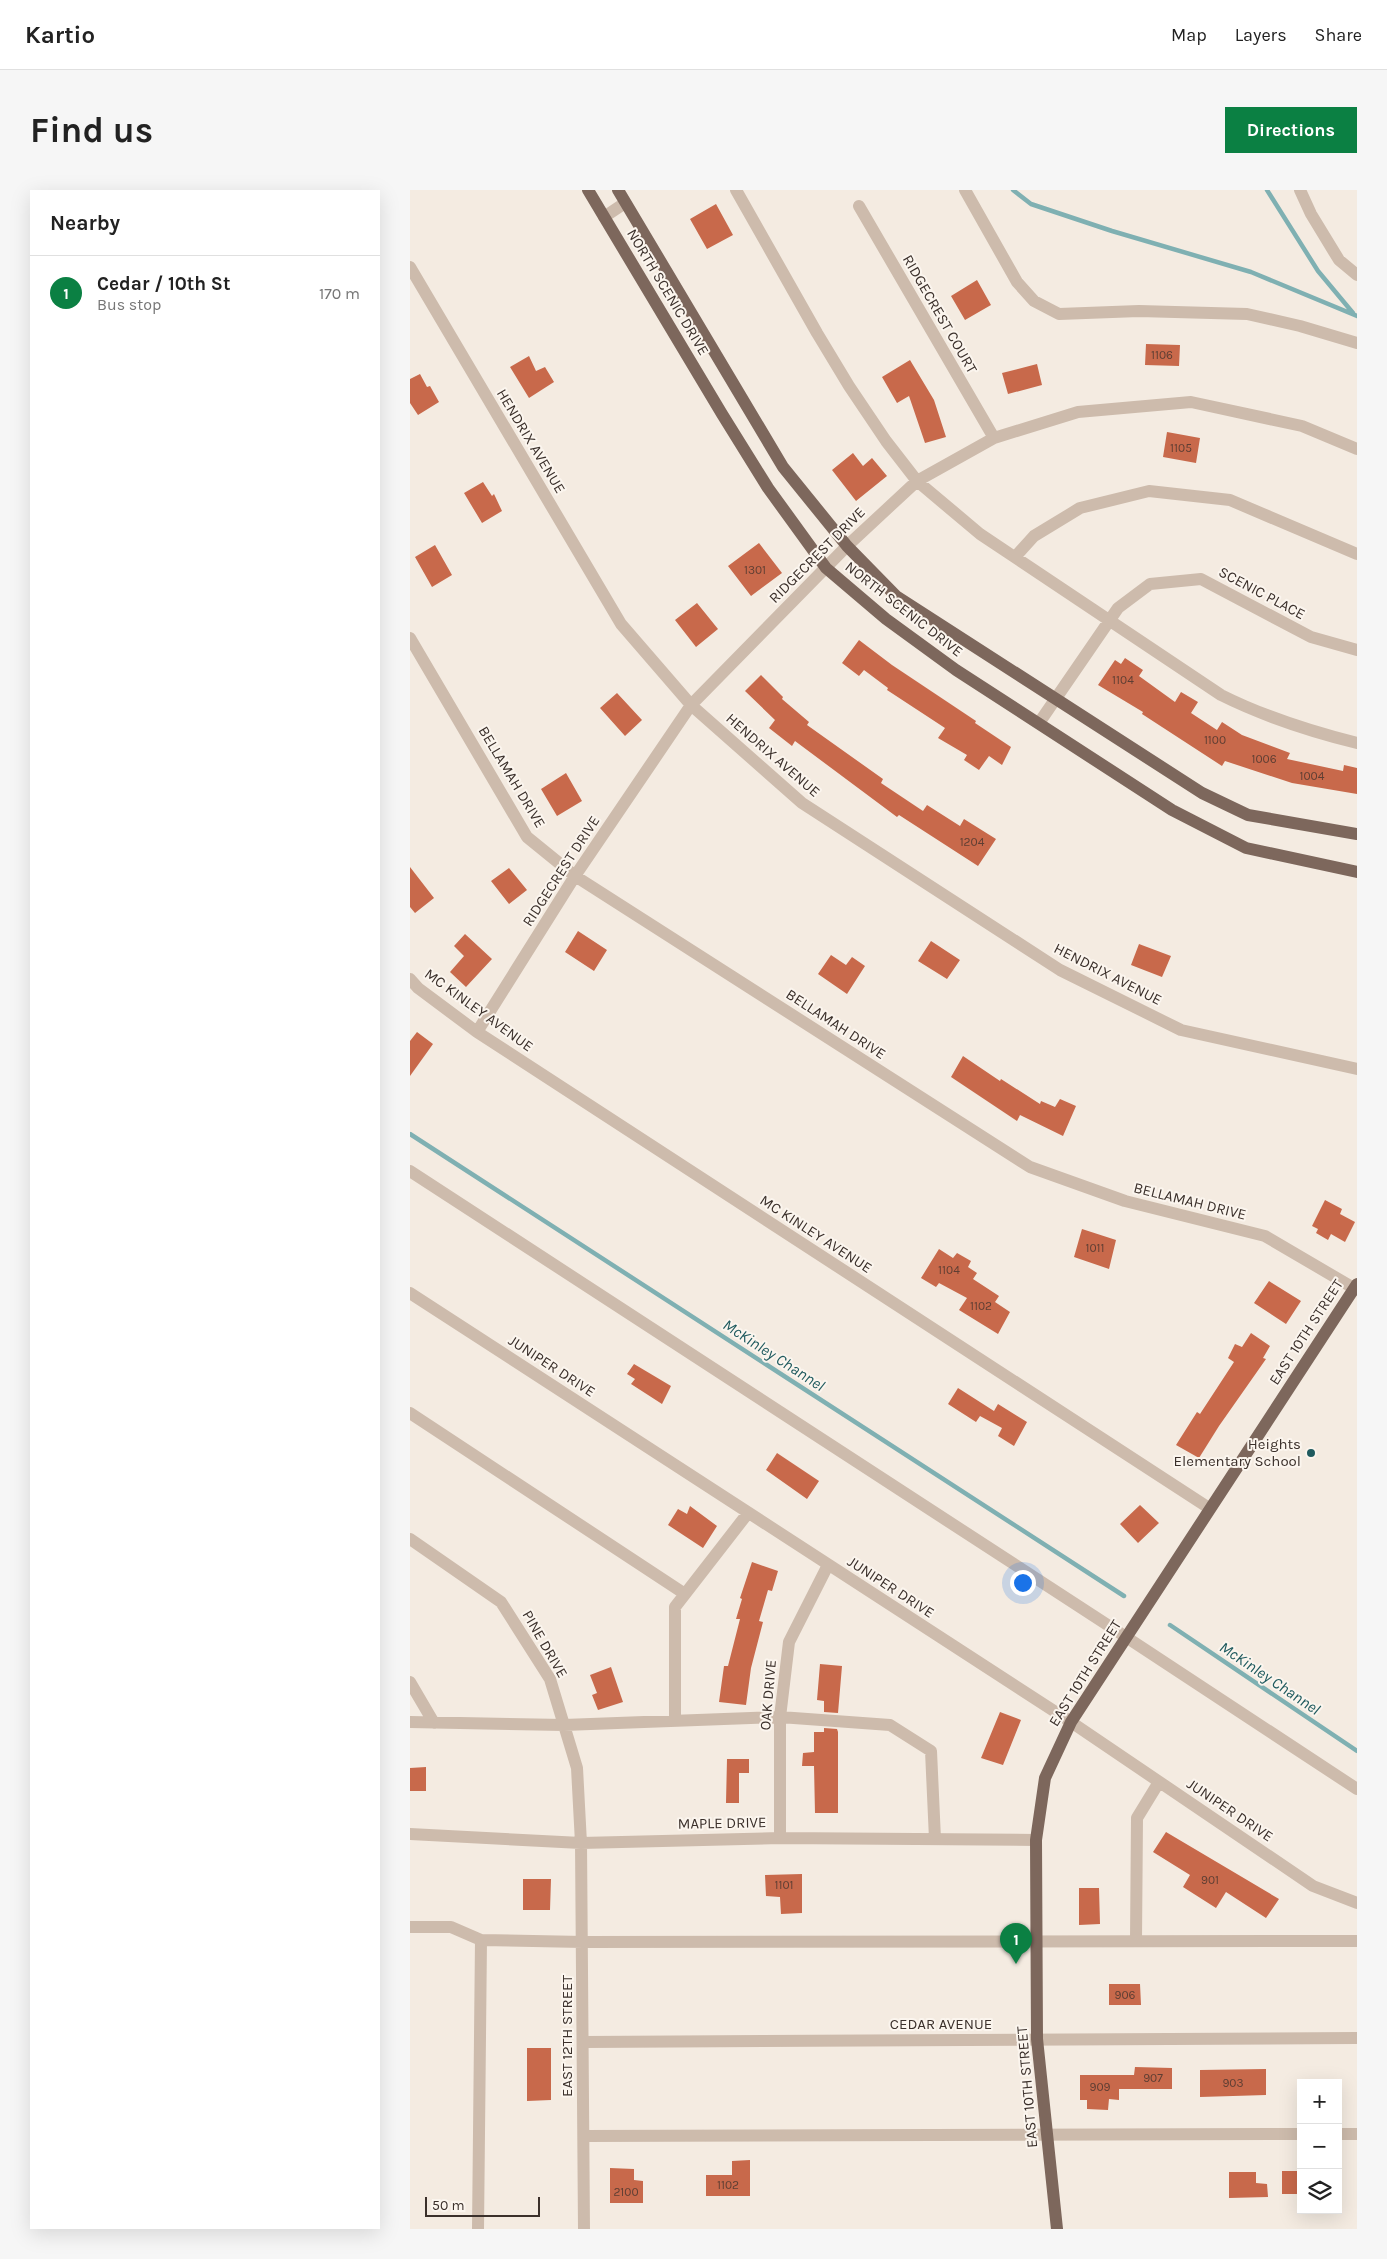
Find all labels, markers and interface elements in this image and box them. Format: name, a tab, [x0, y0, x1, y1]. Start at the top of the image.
text: Kartio	[25, 21, 95, 49]
text: Map	[1171, 24, 1207, 46]
text: Layers	[1235, 24, 1287, 46]
text: Share	[1315, 24, 1362, 46]
button: Directions	[1225, 107, 1357, 153]
text: Find us	[30, 110, 153, 151]
text: Nearby	[50, 211, 120, 235]
street label: NORTH SCENIC DRIVE	[623, 226, 713, 358]
street label: RIDGECREST COURT	[899, 252, 981, 377]
text: Cedar / 10th St	[97, 273, 230, 295]
text: 1	[63, 284, 69, 303]
text: 170 m	[319, 284, 360, 303]
text: Bus stop	[97, 295, 161, 314]
house number: 1106	[1151, 348, 1173, 362]
street label: HENDRIX AVENUE	[493, 385, 569, 497]
house number: 1105	[1170, 441, 1192, 455]
street label: RIDGECREST DRIVE	[765, 503, 869, 607]
street label: NORTH SCENIC DRIVE	[842, 557, 966, 661]
house number: 1301	[744, 563, 766, 577]
street label: SCENIC PLACE	[1216, 563, 1308, 623]
house number: 1104	[1112, 673, 1134, 687]
street label: HENDRIX AVENUE	[722, 709, 824, 801]
street label: BELLAMAH DRIVE	[475, 723, 549, 831]
house number: 1100	[1204, 733, 1226, 747]
house number: 1006	[1251, 752, 1277, 766]
house number: 1004	[1300, 769, 1325, 783]
street label: RIDGECREST DRIVE	[518, 812, 604, 930]
house number: 1204	[960, 835, 985, 849]
street label: HENDRIX AVENUE	[1051, 939, 1165, 1009]
street label: MC KINLEY AVENUE	[421, 965, 537, 1055]
street label: BELLAMAH DRIVE	[783, 985, 889, 1063]
street label: BELLAMAH DRIVE	[1132, 1178, 1248, 1224]
street label: MC KINLEY AVENUE	[757, 1191, 875, 1277]
house number: 1011	[1085, 1241, 1105, 1255]
house number: 1104	[938, 1263, 960, 1277]
street label: EAST 10TH STREET	[1265, 1275, 1347, 1388]
house number: 1102	[970, 1299, 992, 1313]
water label: McKinley Channel	[719, 1315, 829, 1395]
street label: JUNIPER DRIVE	[505, 1331, 599, 1401]
place label: Heights Elementary School	[1174, 1435, 1301, 1470]
marker: Heights Elementary School	[1305, 1447, 1317, 1459]
street label: JUNIPER DRIVE	[844, 1552, 938, 1622]
your location	[1010, 1570, 1036, 1596]
street label: PINE DRIVE	[518, 1607, 572, 1681]
street label: EAST 10TH STREET	[1045, 1616, 1125, 1730]
water label: McKinley Channel	[1216, 1637, 1324, 1719]
street label: OAK DRIVE	[756, 1659, 780, 1731]
street label: JUNIPER DRIVE	[1184, 1775, 1276, 1845]
street label: MAPLE DRIVE	[677, 1813, 767, 1833]
house number: 901	[1201, 1873, 1219, 1887]
house number: 1101	[774, 1878, 794, 1892]
pin: 1	[1000, 1923, 1032, 1964]
street label: EAST 12TH STREET	[558, 1974, 576, 2097]
house number: 906	[1115, 1988, 1136, 2002]
street label: CEDAR AVENUE	[890, 2015, 992, 2033]
street label: EAST 10TH STREET	[1013, 2025, 1041, 2149]
house number: 907	[1143, 2071, 1163, 2085]
house number: 903	[1222, 2076, 1244, 2090]
map controls	[1297, 2079, 1342, 2214]
button: +	[1297, 2079, 1342, 2124]
house number: 909	[1089, 2080, 1111, 2094]
button: −	[1297, 2124, 1342, 2169]
button: layers	[1297, 2169, 1342, 2214]
house number: 1102	[717, 2178, 739, 2192]
house number: 2100	[613, 2185, 639, 2199]
scale bar	[425, 2194, 540, 2217]
text: 50 m	[432, 2197, 465, 2214]

